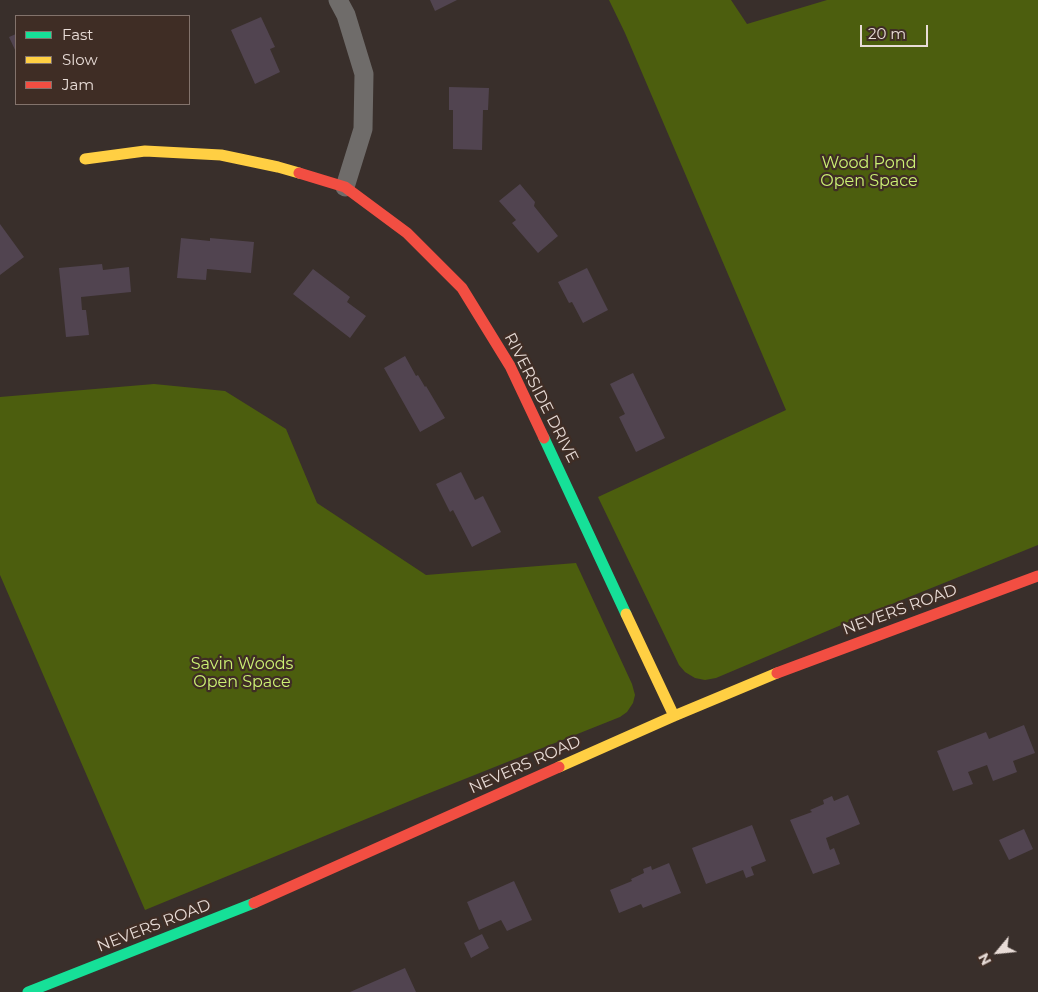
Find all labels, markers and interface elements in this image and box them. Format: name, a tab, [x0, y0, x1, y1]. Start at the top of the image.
legend	[15, 15, 190, 105]
scale bar	[863, 15, 930, 47]
text: 20 m	[868, 24, 906, 43]
text: Fast	[62, 25, 93, 44]
text: Slow	[62, 50, 98, 69]
text: Jam	[62, 75, 94, 94]
park label: Wood Pond Open Space	[820, 153, 918, 191]
street label: RIVERSIDE DRIVE	[500, 330, 582, 466]
street label: NEVERS ROAD	[840, 580, 960, 640]
park label: Savin Woods Open Space	[191, 654, 293, 692]
street label: NEVERS ROAD	[466, 732, 584, 798]
street label: NEVERS ROAD	[94, 895, 214, 957]
north arrow	[973, 927, 1023, 977]
text: N	[974, 950, 995, 968]

